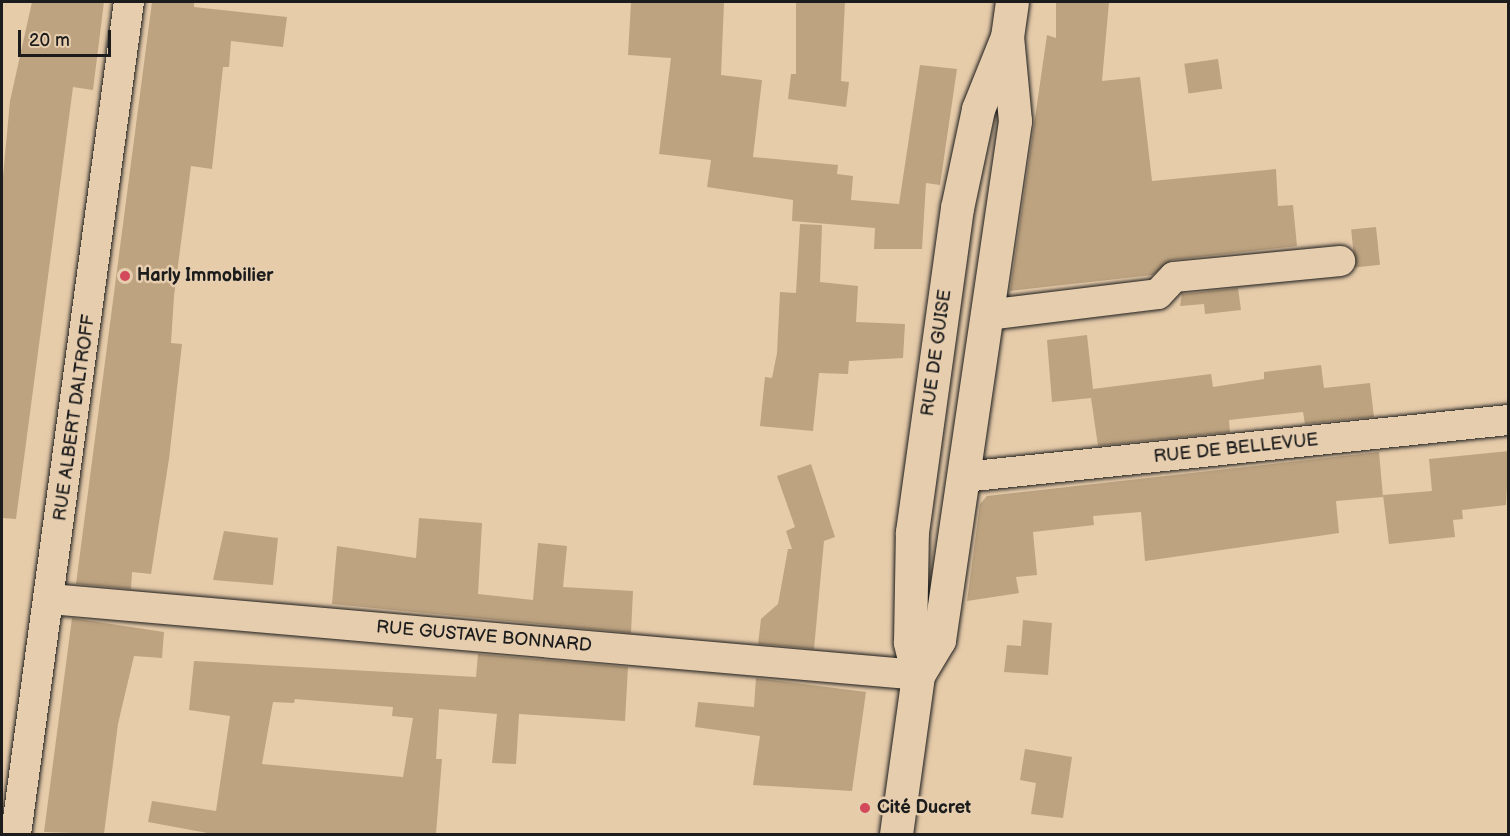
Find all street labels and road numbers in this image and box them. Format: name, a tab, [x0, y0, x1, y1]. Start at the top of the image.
street label: RUE DE GUISE	[917, 288, 957, 418]
street label: RUE ALBERT DALTROFF	[50, 314, 100, 522]
street label: RUE DE BELLEVUE	[1153, 430, 1319, 468]
street label: RUE GUSTAVE BONNARD	[375, 617, 593, 657]

